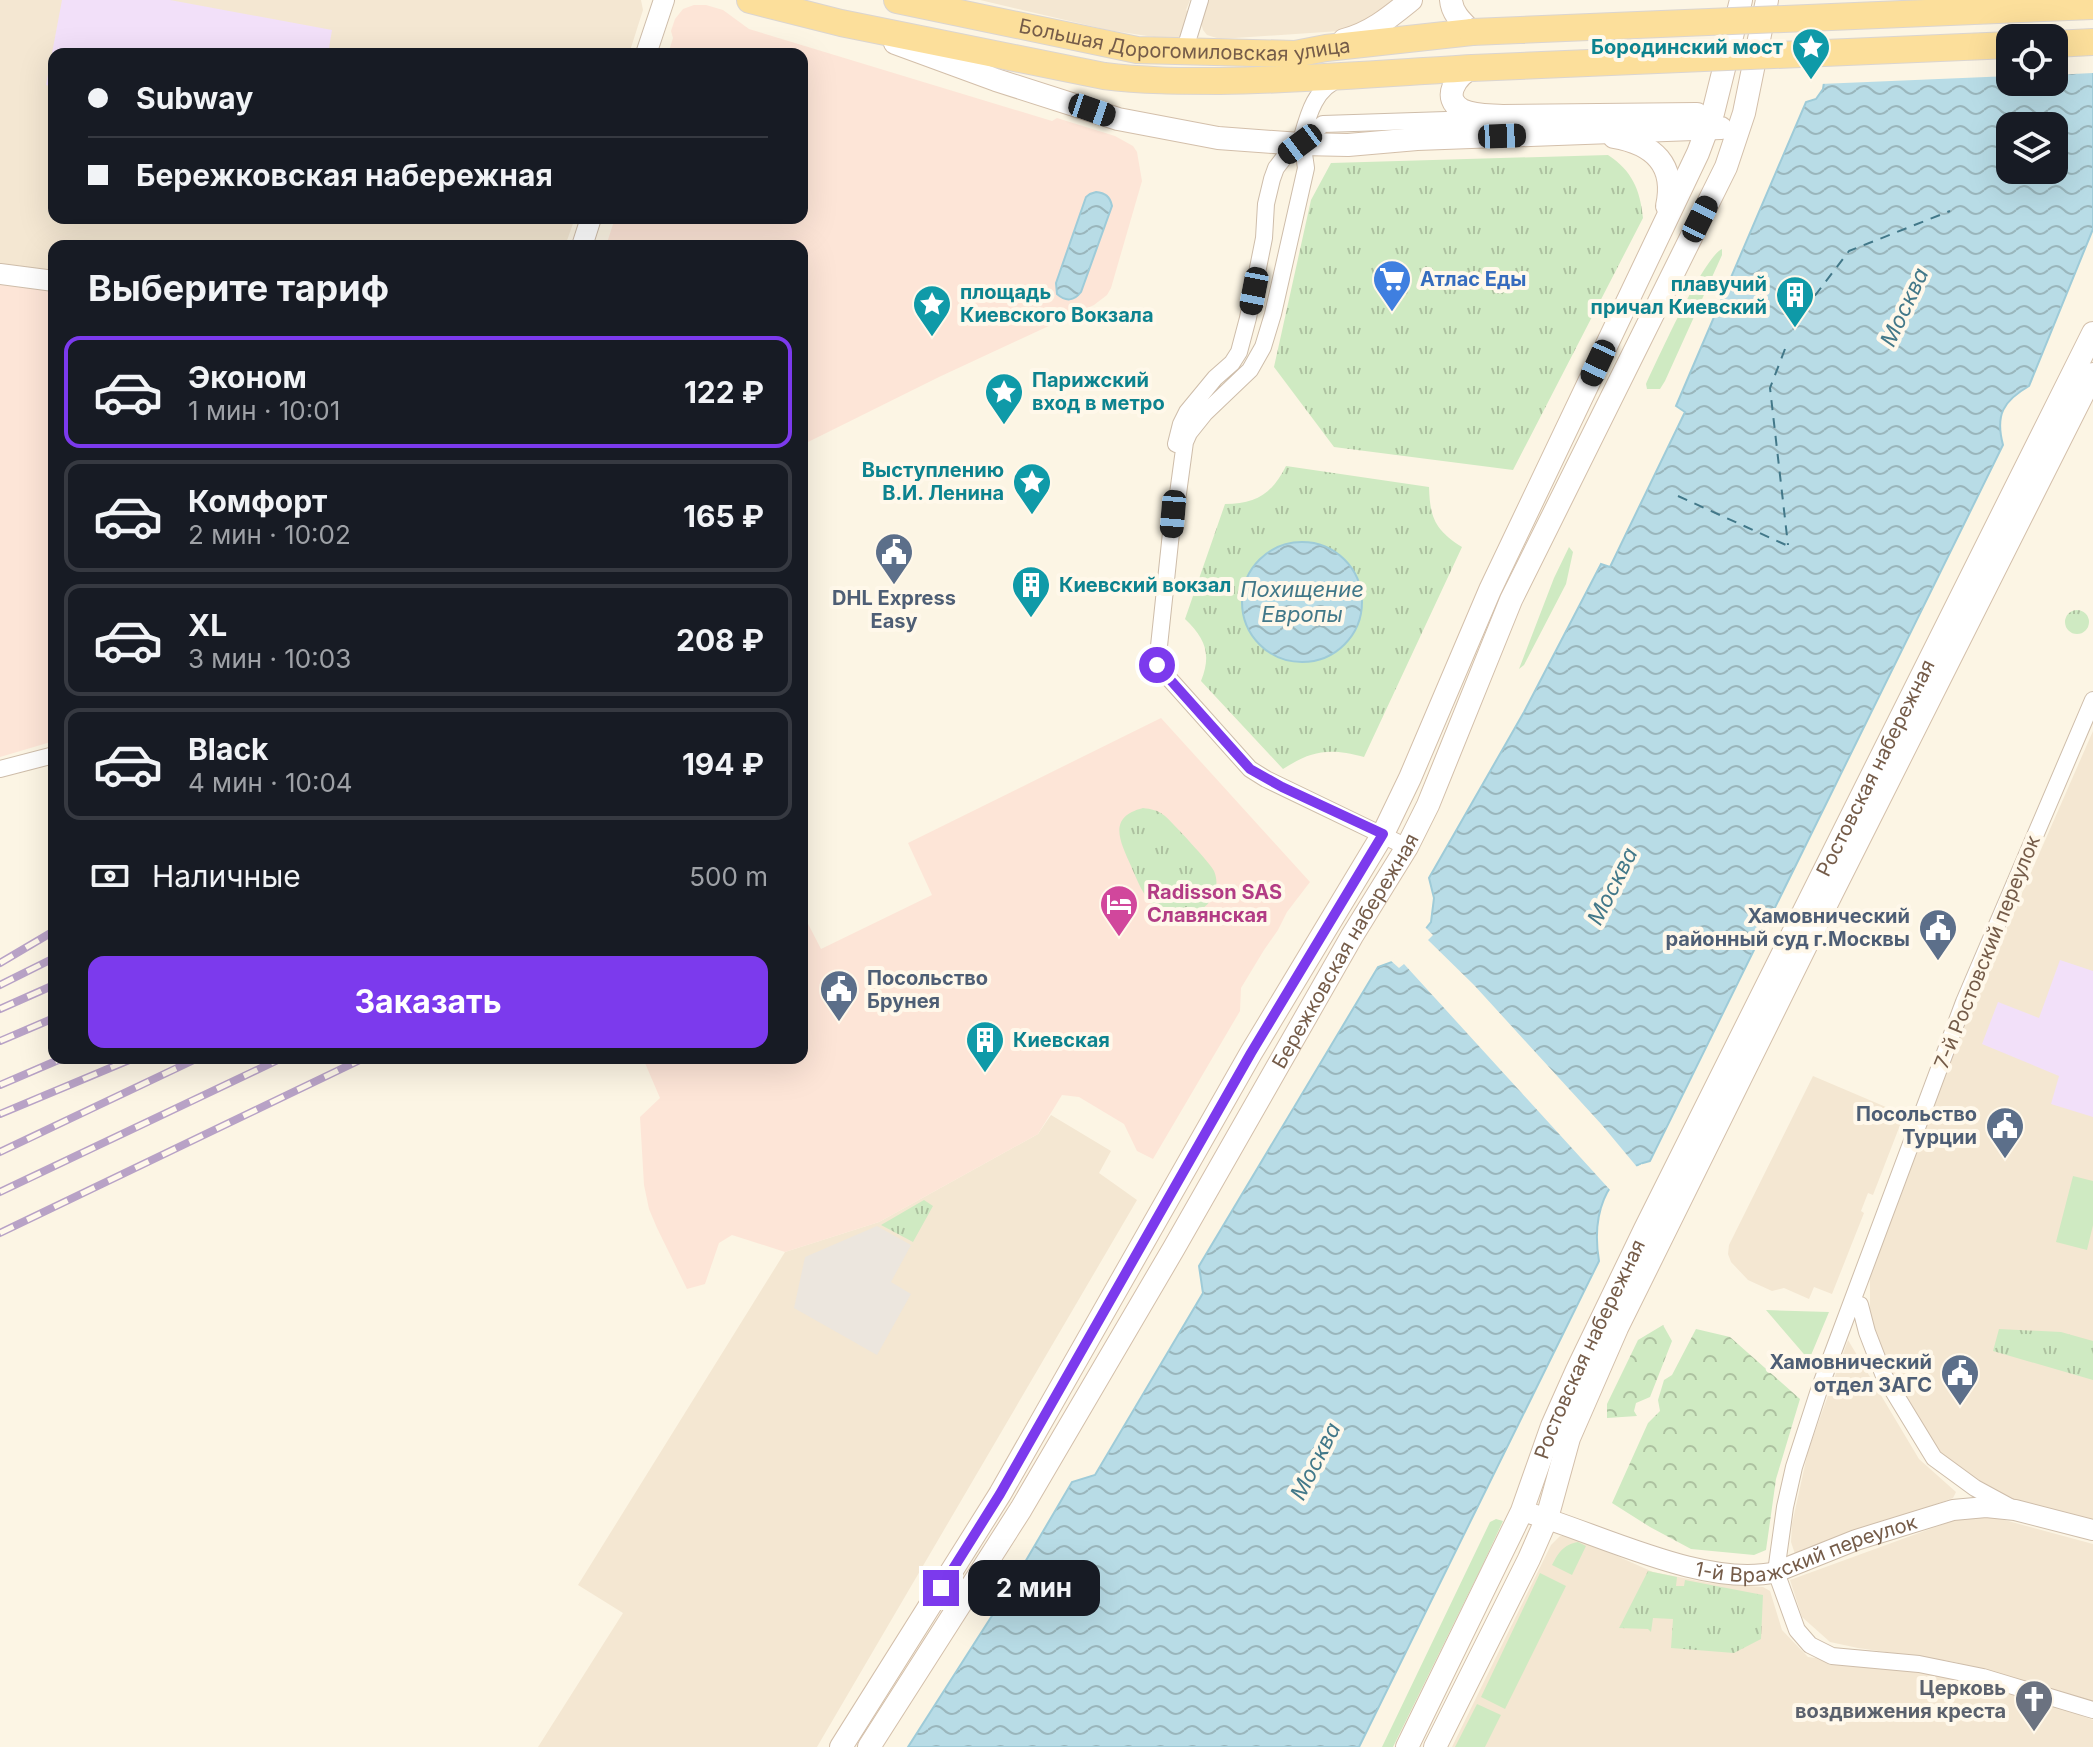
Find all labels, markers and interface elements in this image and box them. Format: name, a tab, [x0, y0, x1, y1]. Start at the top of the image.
street label: Большая Дорогомиловская улица	[1017, 14, 1351, 66]
map controls	[1996, 24, 2068, 184]
button: locate	[1996, 24, 2068, 96]
place icon: Бородинский мост	[1790, 26, 1832, 81]
place label: Бородинский мост	[1591, 35, 1783, 59]
text: Subway	[136, 80, 253, 116]
car	[1065, 91, 1119, 129]
button: layers	[1996, 112, 2068, 184]
car	[1274, 120, 1326, 168]
car	[1478, 123, 1526, 149]
text: Бережковская набережная	[136, 157, 553, 193]
car	[1679, 192, 1721, 246]
supermarket icon: Атлас Еды	[1371, 258, 1413, 313]
water label: Москва	[1875, 264, 1933, 350]
car	[1238, 265, 1270, 317]
text: Выберите тариф	[88, 266, 389, 310]
place label: Атлас Еды	[1420, 267, 1526, 291]
place label: плавучий причал Киевский	[1591, 272, 1767, 319]
building icon: плавучий причал Киевский	[1774, 274, 1816, 329]
place label: площадь Киевского Вокзала	[960, 280, 1154, 327]
place icon: площадь Киевского Вокзала	[911, 283, 953, 338]
car	[1577, 336, 1619, 390]
icon: car	[92, 356, 164, 428]
text: Эконом	[188, 359, 307, 395]
place label: Парижский вход в метро	[1032, 368, 1165, 415]
place icon: Парижский вход в метро	[983, 371, 1025, 426]
text: 122 ₽	[684, 374, 764, 410]
text: 1 мин · 10:01	[188, 395, 340, 426]
place label: Выступлению В.И. Ленина	[862, 458, 1004, 505]
place icon: Выступлению В.И. Ленина	[1011, 461, 1053, 516]
icon: car	[92, 480, 164, 552]
text: Комфорт	[188, 483, 327, 519]
car	[1159, 489, 1187, 539]
text: 165 ₽	[683, 498, 764, 534]
text: 2 мин · 10:02	[188, 519, 351, 550]
public building icon: DHL Express Easy	[873, 531, 915, 586]
building icon: Киевский вокзал	[1010, 564, 1052, 619]
place label: Киевский вокзал	[1059, 573, 1231, 597]
water label: Похищение Европы	[1240, 576, 1364, 627]
place label: DHL Express Easy	[832, 586, 956, 633]
icon: car	[92, 604, 164, 676]
text: XL	[188, 607, 227, 643]
text: 208 ₽	[676, 622, 764, 658]
text: 3 мин · 10:03	[188, 643, 351, 674]
route start	[1139, 647, 1175, 683]
street label: Ростовская набережная	[1811, 656, 1940, 880]
icon: car	[92, 728, 164, 800]
text: Black	[188, 731, 268, 767]
text: 194 ₽	[682, 746, 764, 782]
text: 4 мин · 10:04	[188, 767, 353, 798]
street label: Бережковская набережная	[1267, 830, 1424, 1073]
street label: 7-й Ростовский переулок	[1929, 832, 2045, 1072]
water label: Москва	[1581, 843, 1643, 929]
icon: cash	[88, 854, 132, 898]
text: Наличные	[152, 858, 301, 894]
text: 500 m	[689, 861, 768, 892]
place label: Radisson SAS Славянская	[1147, 880, 1282, 927]
hotel icon: Radisson SAS Славянская	[1098, 883, 1140, 938]
place label: Хамовнический районный суд г.Москвы	[1666, 904, 1910, 951]
public building icon: Хамовнический районный суд г.Москвы	[1917, 907, 1959, 962]
button: Заказать	[88, 956, 768, 1048]
place label: Посольство Брунея	[867, 966, 988, 1013]
public building icon: Посольство Брунея	[818, 968, 860, 1023]
building icon: Киевская	[964, 1019, 1006, 1074]
place label: Киевская	[1013, 1028, 1110, 1052]
place label: Посольство Турции	[1856, 1102, 1977, 1149]
public building icon: Посольство Турции	[1984, 1105, 2026, 1160]
street label: Ростовская набережная	[1529, 1235, 1650, 1462]
place label: Хамовнический отдел ЗАГС	[1770, 1350, 1932, 1397]
public building icon: Хамовнический отдел ЗАГС	[1939, 1352, 1981, 1407]
water label: Москва	[1284, 1418, 1346, 1504]
street label: 1-й Вражский переулок	[1693, 1510, 1920, 1587]
callout: 2 мин	[969, 1560, 1101, 1616]
route end	[923, 1570, 959, 1606]
text: 2 мин	[996, 1572, 1072, 1603]
place label: Церковь воздвижения креста	[1795, 1676, 2006, 1723]
church icon: Церковь воздвижения креста	[2013, 1678, 2055, 1733]

